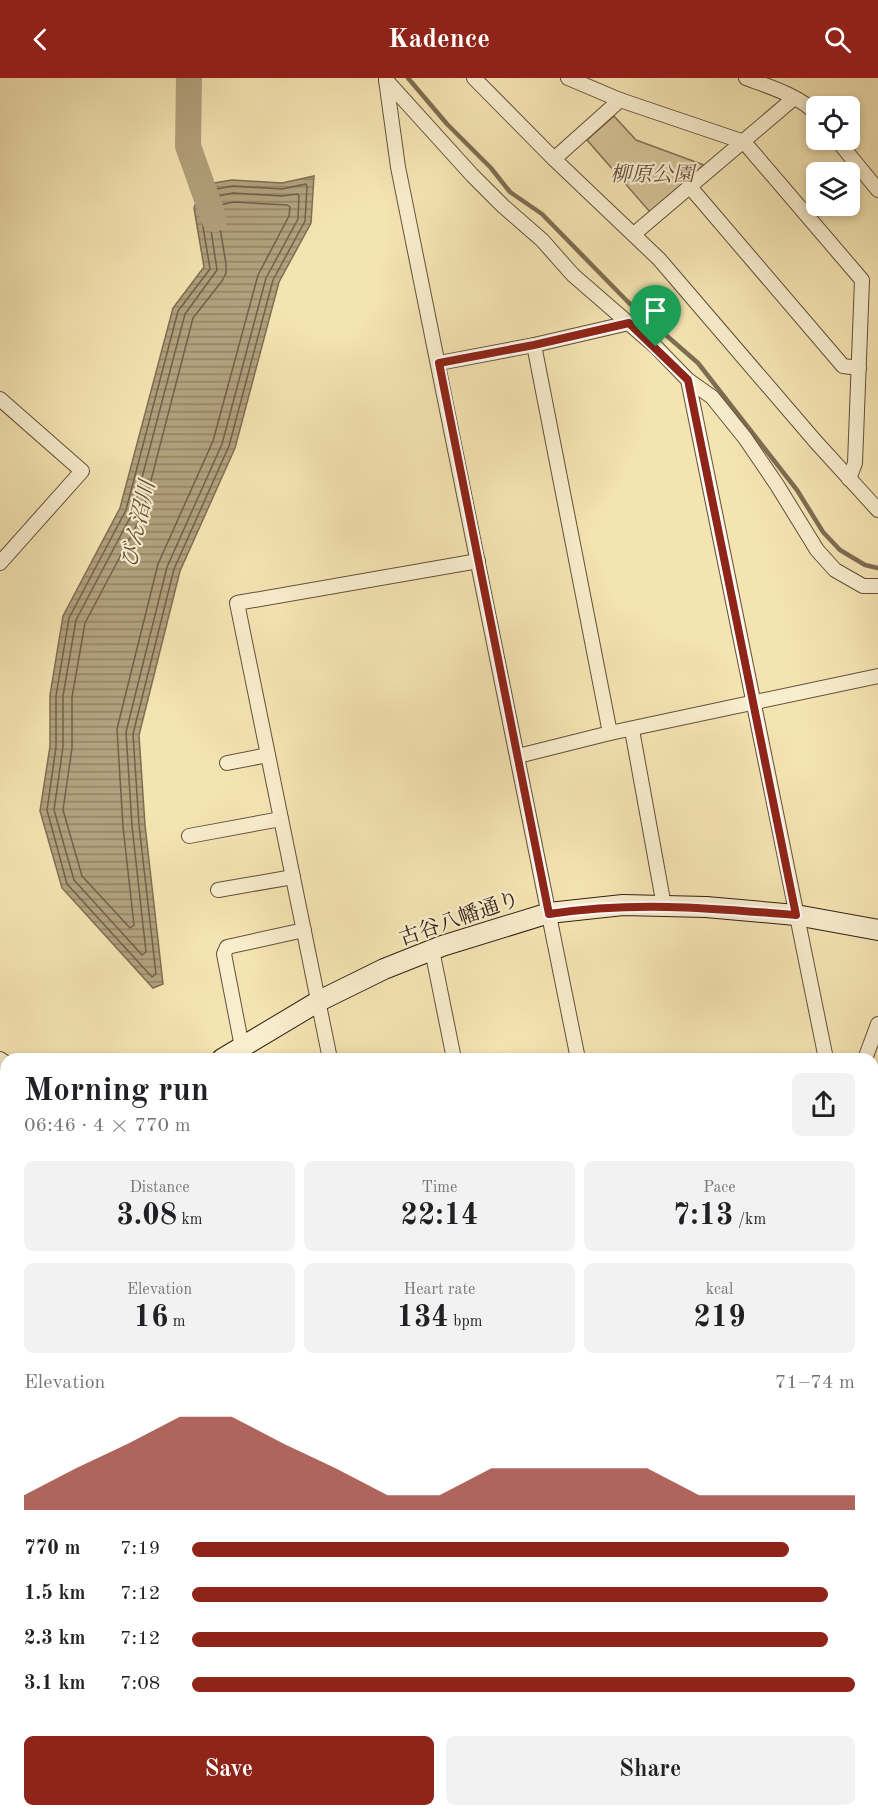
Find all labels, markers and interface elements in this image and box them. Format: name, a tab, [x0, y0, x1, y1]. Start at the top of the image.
icon: back	[24, 23, 57, 56]
icon: search	[821, 23, 854, 56]
text: Kadence	[388, 26, 490, 53]
map controls	[806, 96, 860, 216]
button: locate	[806, 96, 860, 150]
button: layers	[806, 162, 860, 216]
park label: 柳原公園	[610, 163, 697, 186]
pin	[630, 285, 681, 347]
icon: arrive	[639, 294, 672, 327]
water label: びん沼川	[116, 477, 160, 570]
street label: 古谷八幡通り	[396, 887, 522, 950]
button: share	[792, 1073, 855, 1136]
text: Morning run	[24, 1075, 209, 1108]
text: 06:46 · 4 × 770 m	[24, 1116, 191, 1136]
text: Distance	[129, 1180, 190, 1196]
text: Time	[422, 1180, 457, 1196]
text: Pace	[703, 1180, 736, 1196]
text: 3.08	[116, 1201, 177, 1231]
text: 22:14	[401, 1201, 479, 1231]
text: 7:13	[673, 1201, 733, 1231]
text: km	[177, 1212, 203, 1228]
text: /km	[733, 1212, 766, 1228]
text: Elevation	[127, 1282, 192, 1298]
text: Heart rate	[404, 1282, 475, 1298]
text: kcal	[706, 1282, 733, 1298]
text: 16	[134, 1303, 168, 1333]
text: 134	[397, 1303, 449, 1333]
text: 219	[693, 1303, 746, 1333]
text: m	[168, 1314, 186, 1330]
text: bpm	[449, 1314, 482, 1330]
text: Elevation	[24, 1373, 105, 1393]
text: 71–74 m	[775, 1373, 855, 1393]
text: 770 m	[24, 1539, 80, 1559]
text: 7:19	[120, 1539, 160, 1559]
text: 1.5 km	[24, 1584, 86, 1604]
text: 7:12	[120, 1584, 160, 1604]
text: 2.3 km	[24, 1629, 86, 1649]
text: 7:12	[120, 1629, 160, 1649]
text: 3.1 km	[24, 1674, 86, 1694]
text: 7:08	[120, 1674, 160, 1694]
button: Save	[24, 1736, 434, 1805]
button: Share	[446, 1736, 855, 1805]

